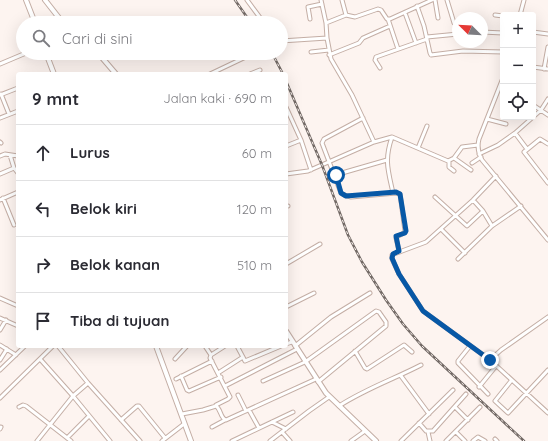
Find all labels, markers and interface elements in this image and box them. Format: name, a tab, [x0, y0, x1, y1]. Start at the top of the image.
north arrow	[452, 12, 488, 48]
map controls	[500, 12, 536, 120]
button: +	[500, 12, 536, 48]
search box	[16, 16, 288, 60]
icon: search	[30, 27, 52, 49]
text: Cari di sini	[62, 29, 133, 48]
button: −	[500, 48, 536, 84]
button: locate	[500, 84, 536, 120]
text: 9 mnt	[32, 88, 79, 109]
text: Jalan kaki · 690 m	[163, 90, 272, 106]
icon: ahead	[32, 142, 54, 164]
text: Lurus	[70, 143, 110, 162]
text: 60 m	[242, 145, 272, 161]
route start	[327, 166, 345, 184]
icon: left	[32, 198, 54, 220]
text: Belok kiri	[70, 199, 137, 218]
text: 120 m	[237, 201, 272, 217]
icon: right	[32, 254, 54, 276]
text: Belok kanan	[70, 255, 160, 274]
text: 510 m	[237, 257, 272, 273]
icon: arrive	[32, 310, 54, 332]
text: Tiba di tujuan	[70, 311, 169, 330]
route end	[481, 351, 499, 369]

